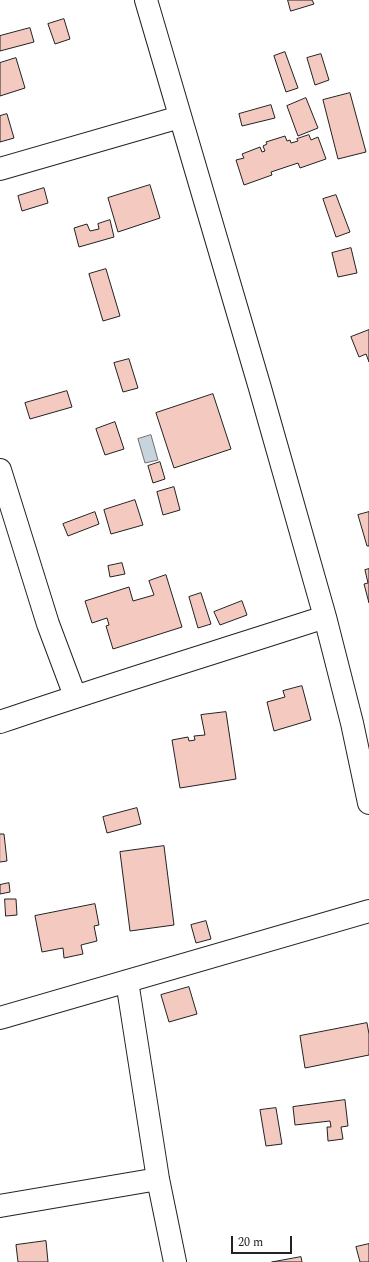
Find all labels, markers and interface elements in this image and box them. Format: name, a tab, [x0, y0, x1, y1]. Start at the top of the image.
scale bar	[233, 1228, 294, 1254]
text: 20 m	[238, 1233, 263, 1252]

